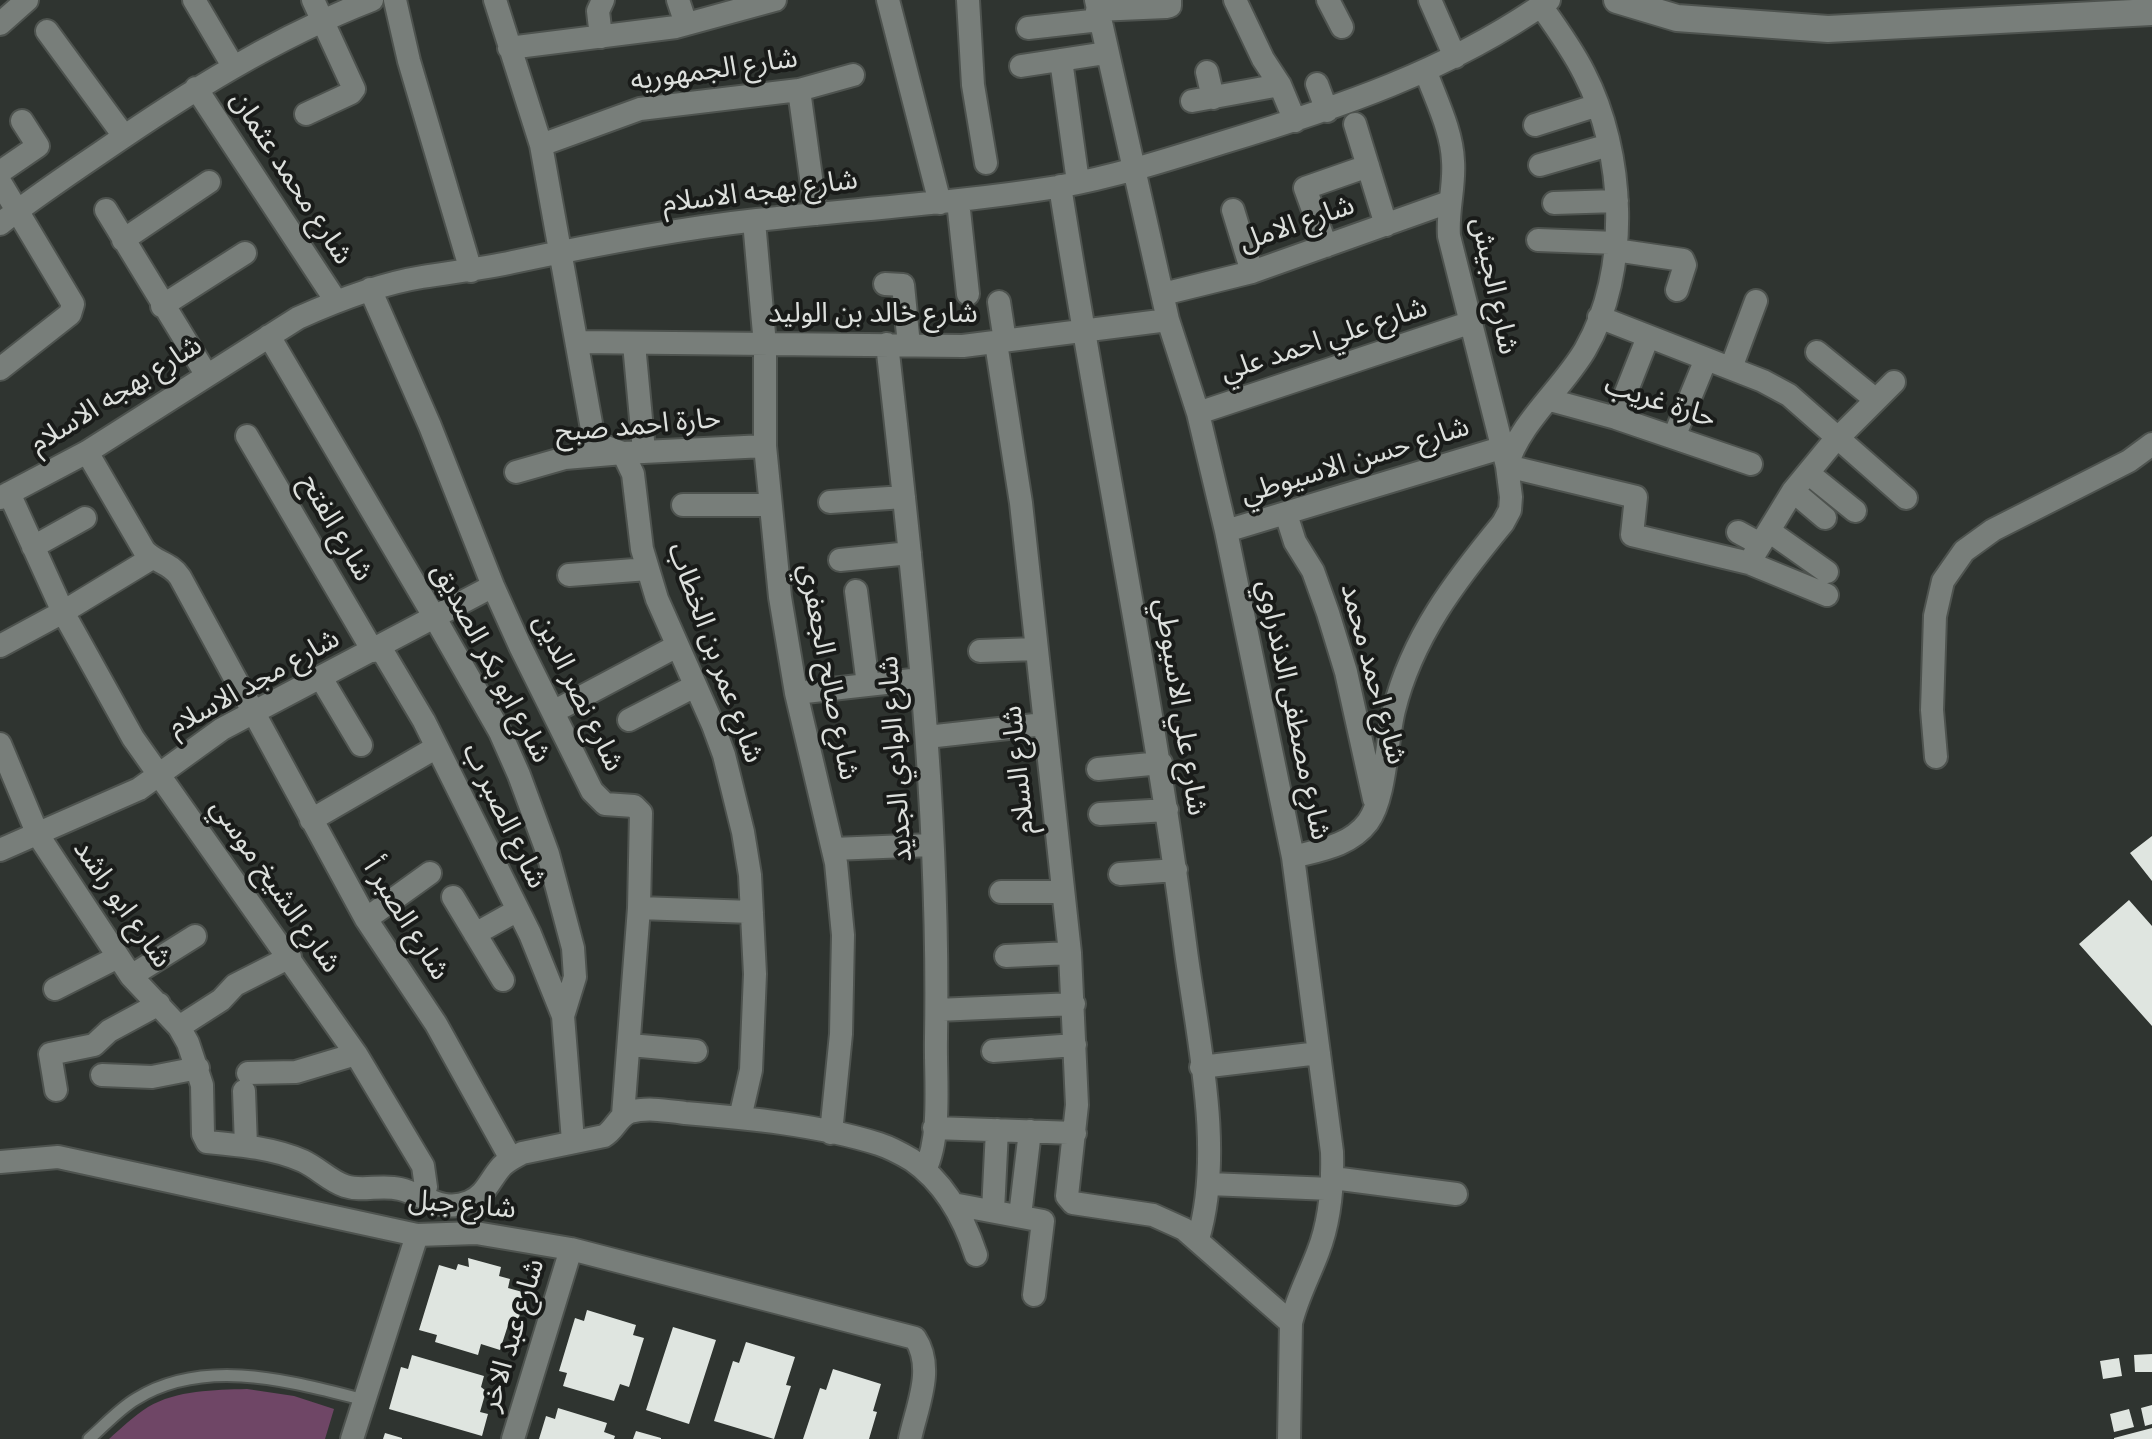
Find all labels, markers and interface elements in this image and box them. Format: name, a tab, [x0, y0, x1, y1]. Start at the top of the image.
street label: شارع الجمهوريه	[628, 42, 800, 98]
street label: شارع محمد عثمان	[222, 85, 360, 271]
street label: شارع بهجه الاسلام	[660, 163, 860, 221]
street label: شارع الامل	[1235, 189, 1359, 259]
street label: شارع الجيش	[1463, 214, 1525, 358]
street label: شارع علي احمد علي	[1216, 291, 1432, 389]
street label: شارع خالد بن الوليد	[768, 297, 978, 331]
street label: شارع بهجه الاسلام	[24, 329, 208, 461]
street label: حارة غريب	[1600, 368, 1720, 436]
street label: حارة احمد صبح	[554, 402, 722, 450]
street label: شارع حسن الاسيوطي	[1237, 410, 1473, 512]
street label: شارع الفتح	[292, 469, 380, 587]
street label: شارع عمر بن الخطاب	[660, 538, 770, 768]
street label: شارع ابو بكر الصديق	[424, 557, 558, 769]
street label: شارع صالح الجعفري	[791, 561, 865, 783]
street label: شارع مصطفى الدندراوي	[1249, 577, 1337, 843]
street label: شارع احمد محمد	[1333, 580, 1413, 768]
street label: شارع علي الاسيوطي	[1146, 596, 1214, 818]
street label: شارع نصر الدين	[525, 609, 631, 777]
street label: شارع مجد الاسلام	[162, 622, 346, 744]
street label: شارع الوادي الجديد	[872, 655, 920, 863]
street label: شارع السلام	[996, 704, 1042, 836]
street label: شارع الصبر ب	[454, 738, 554, 894]
street label: شارع الشيخ موسي	[202, 792, 348, 980]
street label: شارع ابو راشد	[66, 833, 178, 975]
street label: شارع الصبر أ	[356, 853, 456, 987]
street label: شارع جبل	[407, 1184, 517, 1226]
street label: شارع عبد الاخر	[474, 1255, 552, 1415]

